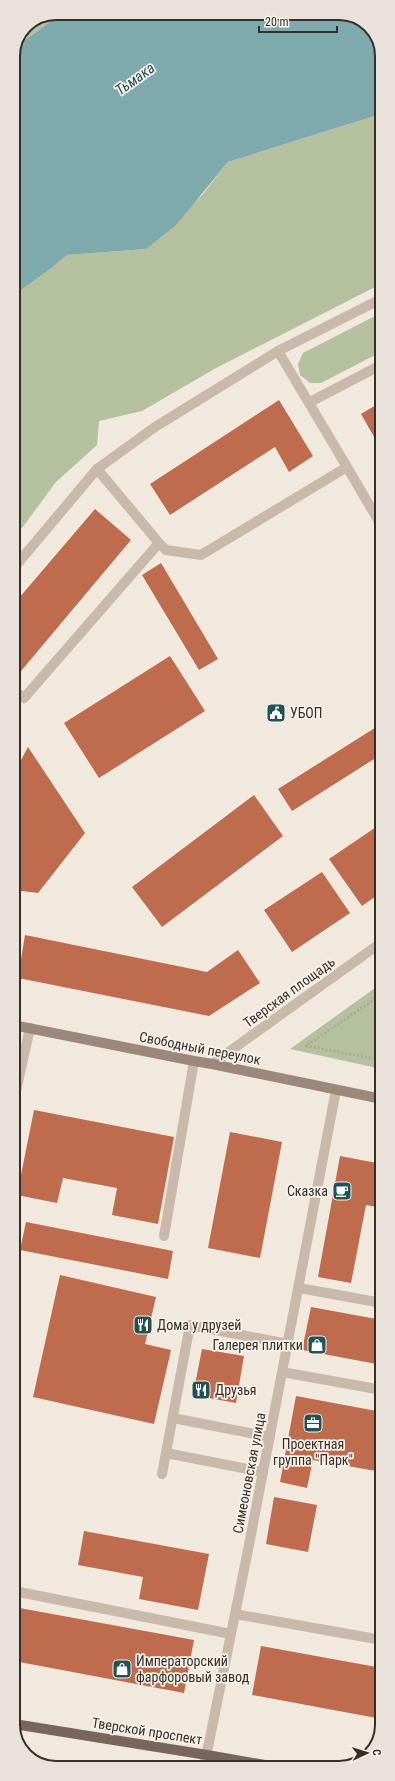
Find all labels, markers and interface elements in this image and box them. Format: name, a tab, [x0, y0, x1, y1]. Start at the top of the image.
scale bar	[259, 8, 337, 34]
text: 20 m	[265, 15, 289, 29]
water label: Тьмака	[112, 59, 158, 99]
public building icon: УБОП	[265, 702, 287, 724]
place label: УБОП	[290, 705, 322, 721]
street label: Тверская площадь	[240, 953, 338, 1031]
street label: Свободный переулок	[138, 1028, 262, 1068]
cafe icon: Сказка	[331, 1180, 353, 1202]
place label: Сказка	[287, 1183, 328, 1199]
restaurant icon: Дома у друзей	[132, 1314, 154, 1336]
place label: Дома у друзей	[157, 1317, 241, 1333]
shop icon: Галерея плитки	[306, 1334, 328, 1356]
place label: Галерея плитки	[213, 1337, 303, 1353]
restaurant icon: Друзья	[190, 1379, 212, 1401]
place label: Друзья	[215, 1382, 257, 1398]
street label: Симеоновская улица	[229, 1411, 269, 1535]
office icon: Проектная группа "Парк"	[302, 1412, 324, 1434]
place label: Проектная группа "Парк"	[273, 1436, 353, 1468]
place label: Императорский фарфоровый завод	[136, 1653, 250, 1685]
shop icon: Императорский фарфоровый завод	[111, 1658, 133, 1680]
street label: Тверской проспект	[91, 1714, 203, 1748]
north arrow	[347, 1733, 387, 1773]
text: С	[370, 1749, 383, 1756]

